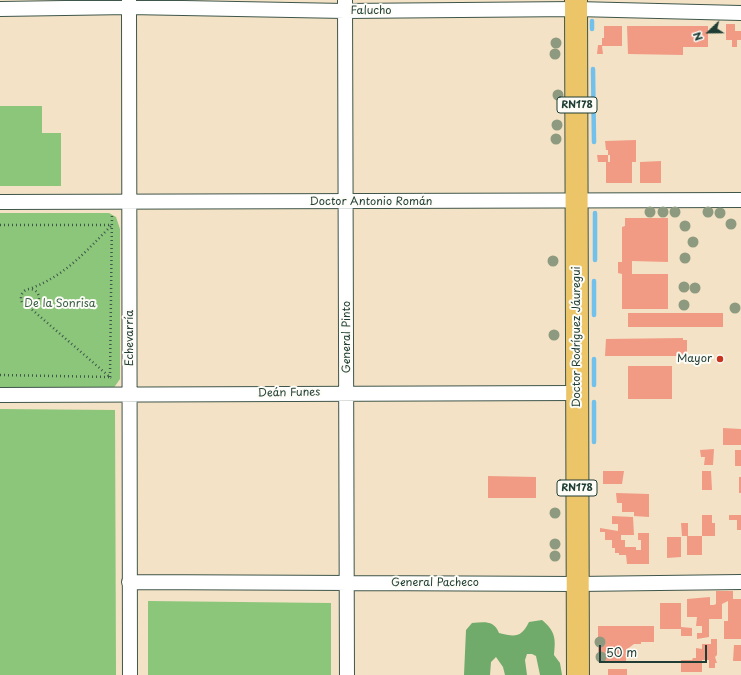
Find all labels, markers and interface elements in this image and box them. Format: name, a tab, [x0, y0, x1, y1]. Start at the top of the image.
street label: Falucho	[350, 4, 392, 18]
north arrow	[689, 12, 729, 52]
text: N	[688, 29, 707, 44]
road number: RN178	[557, 97, 597, 113]
street label: Doctor Antonio Román	[310, 195, 432, 209]
street label: Doctor Rodríguez Jáuregui	[570, 266, 584, 408]
park label: De la Sonrisa	[24, 297, 96, 311]
street label: General Pinto	[340, 301, 354, 373]
street label: Echevarría	[123, 310, 137, 366]
place label: Mayor	[677, 352, 712, 366]
marker: Mayor	[715, 354, 725, 364]
street label: Deán Funes	[258, 386, 320, 400]
road number: RN178	[557, 480, 597, 496]
street label: General Pacheco	[391, 576, 479, 590]
scale bar	[601, 637, 709, 663]
text: 50 m	[606, 643, 637, 661]

